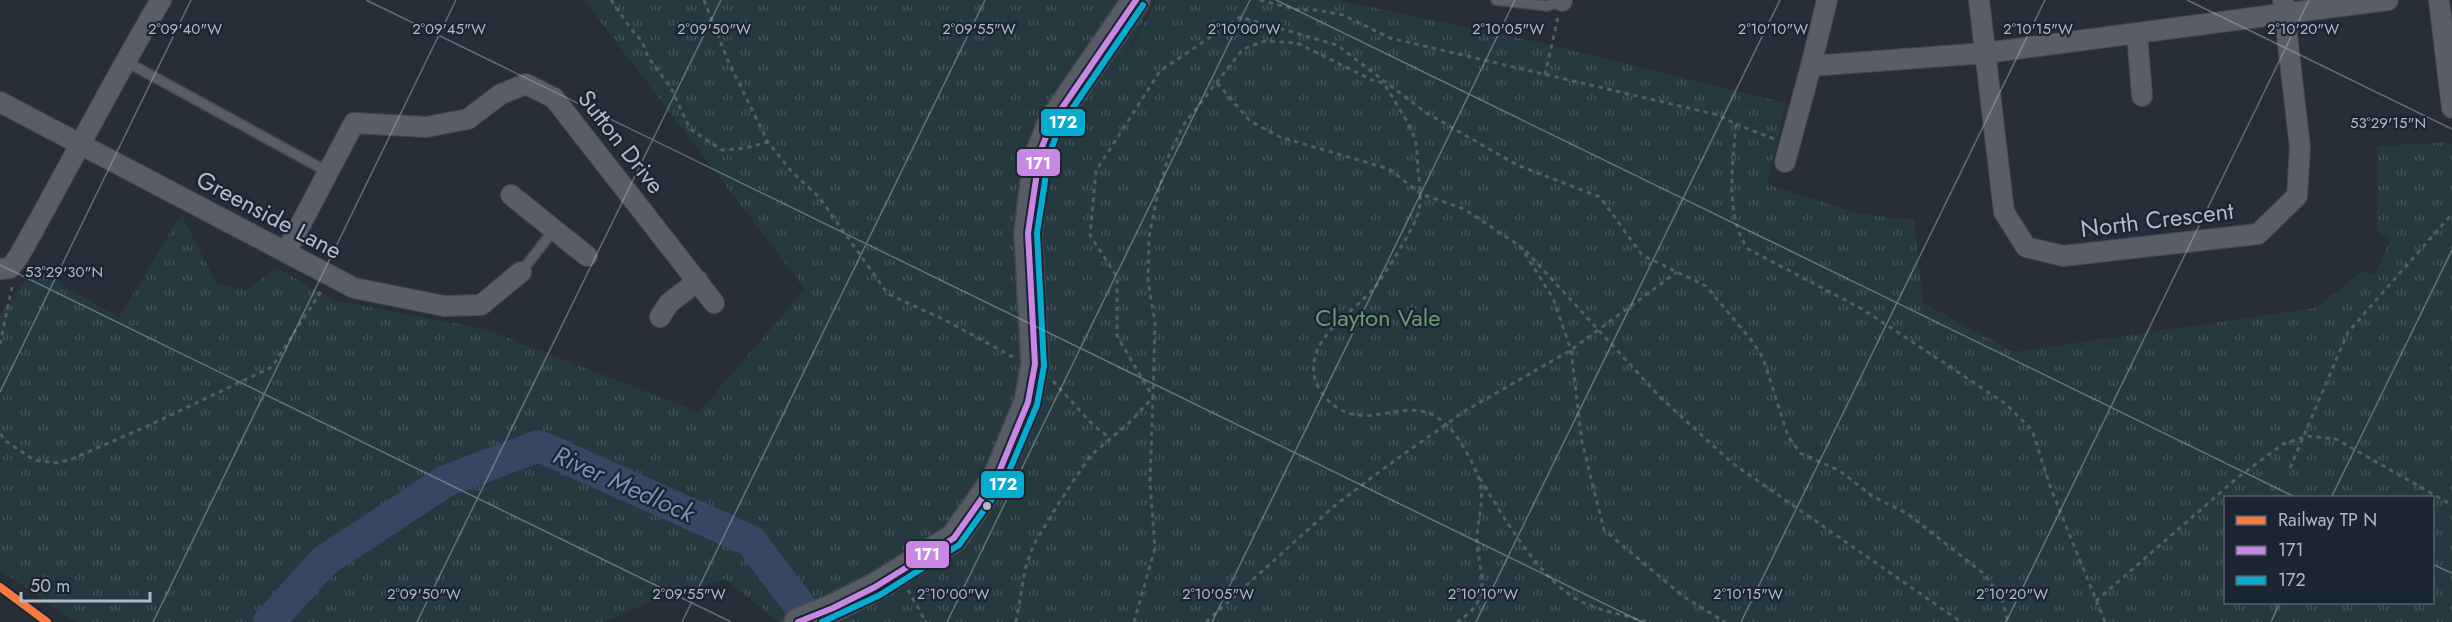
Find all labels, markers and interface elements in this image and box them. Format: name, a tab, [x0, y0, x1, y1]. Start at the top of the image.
text: 2°09'40"W	[148, 18, 222, 40]
text: 2°09'45"W	[412, 18, 486, 40]
text: 2°09'50"W	[677, 18, 751, 40]
text: 2°09'55"W	[942, 18, 1016, 40]
text: 2°10'00"W	[1208, 18, 1280, 40]
text: 2°10'05"W	[1472, 18, 1544, 40]
text: 2°10'10"W	[1738, 18, 1808, 40]
text: 2°10'15"W	[2003, 18, 2073, 40]
text: 2°10'20"W	[2267, 18, 2339, 40]
street label: Sutton Drive	[570, 82, 673, 201]
line badge: 172	[1040, 108, 1086, 137]
text: 172	[1049, 111, 1077, 134]
text: 53°29'15"N	[2350, 112, 2426, 134]
line badge: 171	[1016, 148, 1061, 177]
text: 171	[1025, 152, 1051, 175]
street label: Greenside Lane	[190, 161, 348, 268]
street label: North Crescent	[2078, 193, 2236, 246]
text: 53°29'30"N	[25, 261, 103, 283]
park label: Clayton Vale	[1315, 300, 1441, 335]
water label: River Medlock	[547, 436, 703, 533]
line badge: 172	[980, 470, 1025, 499]
text: 172	[989, 473, 1017, 496]
legend	[2224, 496, 2434, 604]
unlabelled marker	[981, 500, 993, 512]
text: Railway TP N	[2278, 507, 2377, 533]
text: 171	[2278, 537, 2304, 563]
line badge: 171	[905, 540, 950, 569]
text: 171	[914, 543, 940, 566]
scale bar	[21, 565, 150, 603]
text: 172	[2278, 567, 2306, 593]
text: 50 m	[30, 573, 70, 599]
text: 2°09'50"W	[387, 583, 461, 605]
text: 2°09'55"W	[652, 583, 726, 605]
text: 2°10'00"W	[917, 583, 989, 605]
text: 2°10'05"W	[1182, 583, 1254, 605]
text: 2°10'10"W	[1448, 583, 1518, 605]
text: 2°10'15"W	[1713, 583, 1783, 605]
text: 2°10'20"W	[1976, 583, 2048, 605]

